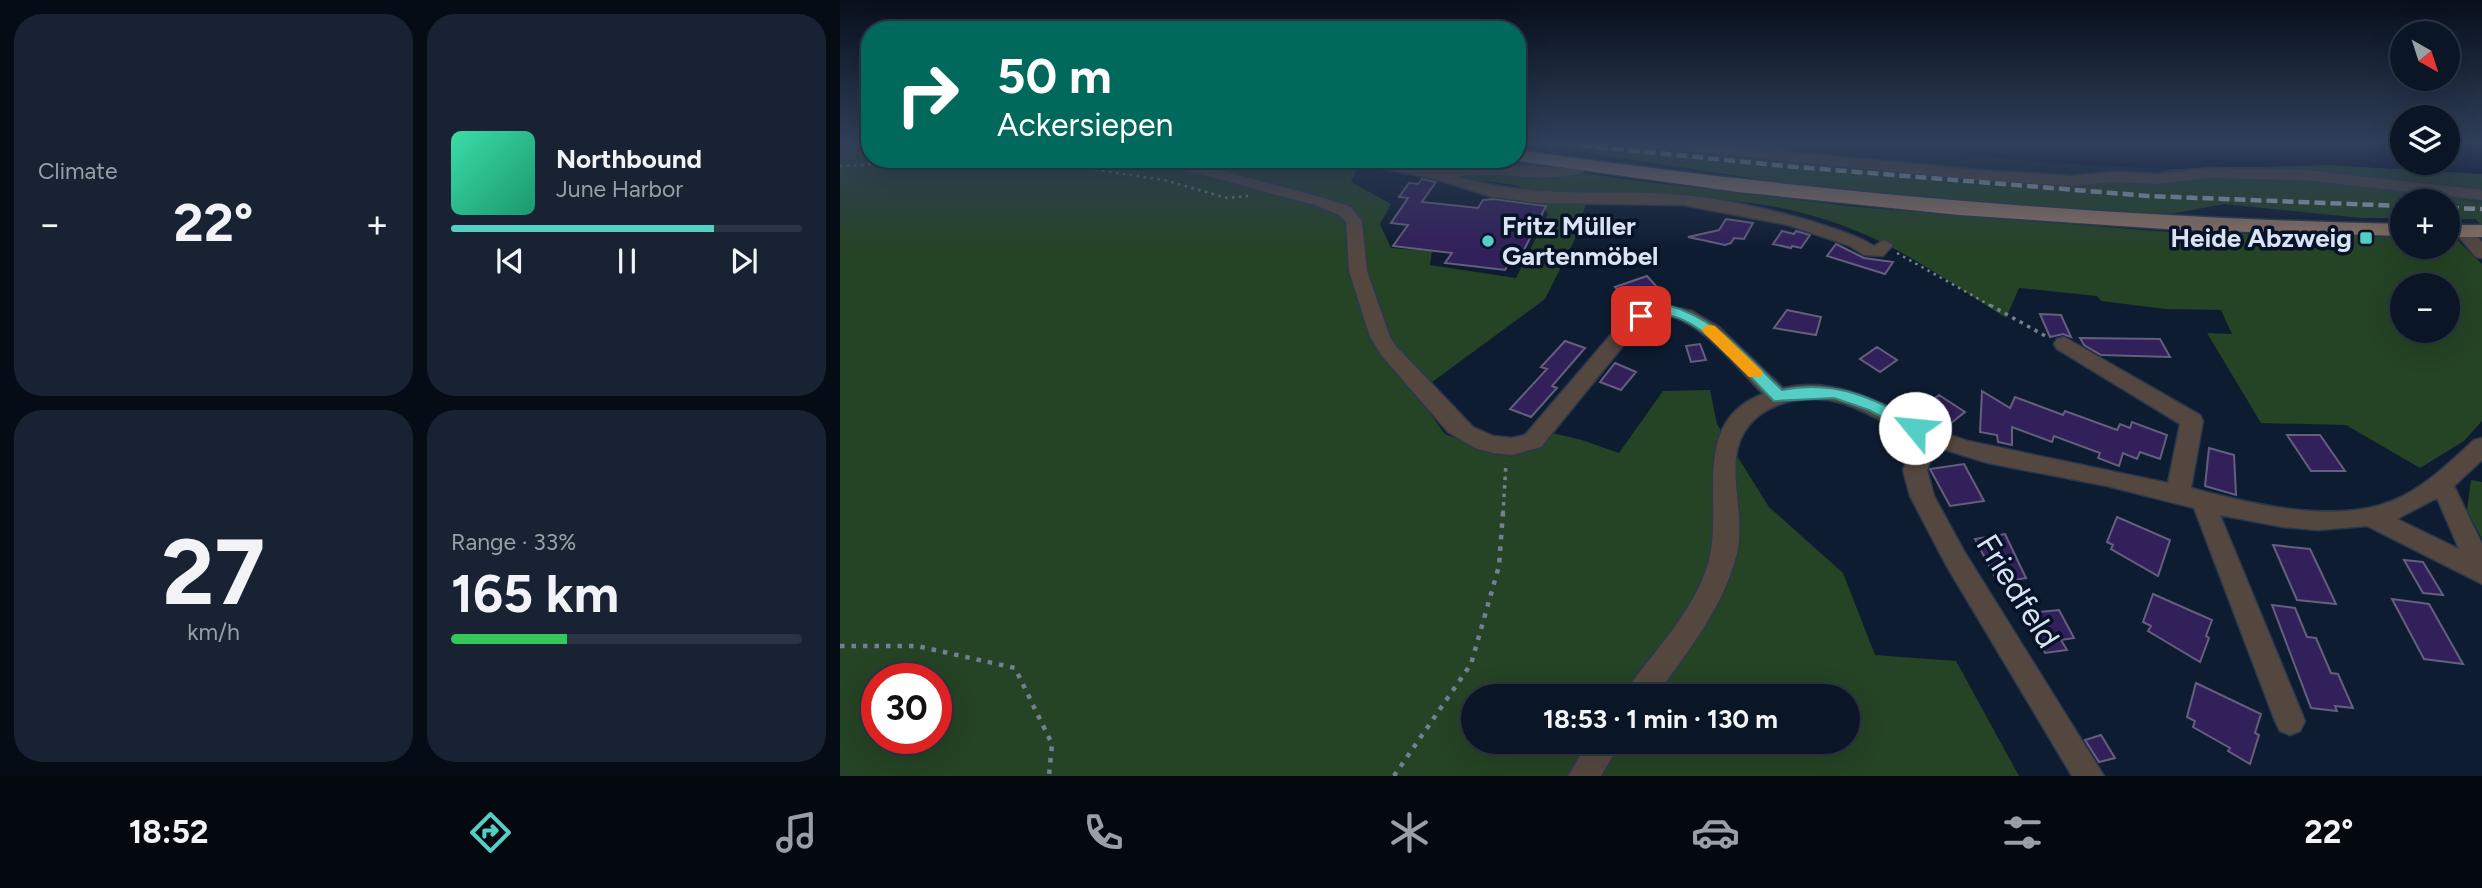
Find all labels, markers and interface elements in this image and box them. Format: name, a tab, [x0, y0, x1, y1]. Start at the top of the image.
north arrow	[2390, 21, 2460, 91]
map controls	[2390, 21, 2460, 343]
text: 50 m	[997, 46, 1112, 105]
icon: right	[882, 49, 973, 140]
button: layers	[2390, 105, 2460, 175]
text: Ackersiepen	[997, 106, 1173, 144]
text: Northbound	[556, 143, 702, 175]
text: Climate	[38, 157, 117, 185]
text: June Harbor	[556, 175, 683, 203]
button: +	[2390, 189, 2460, 259]
text: 22°	[174, 192, 253, 254]
text: −	[38, 201, 62, 247]
text: +	[365, 201, 389, 247]
place label: Fritz Müller Gartenmöbel	[1502, 210, 1659, 272]
place label: Heide Abzweig	[2171, 222, 2352, 254]
marker: Heide Abzweig	[2358, 230, 2374, 246]
marker: Fritz Müller Gartenmöbel	[1480, 233, 1496, 249]
icon: previous	[491, 242, 529, 280]
icon: pause	[608, 242, 646, 280]
icon: next	[725, 242, 763, 280]
button: −	[2390, 273, 2460, 343]
pin	[1611, 286, 1671, 346]
icon: arrive	[1622, 297, 1660, 335]
position arrow	[1878, 391, 1952, 465]
text: 27	[162, 518, 265, 627]
street label: Friedfeld	[1968, 527, 2068, 655]
text: Range · 33%	[451, 528, 576, 556]
text: 165 km	[451, 563, 619, 625]
text: km/h	[187, 618, 240, 646]
speed limit sign: 30	[861, 663, 952, 754]
text: 18:53 · 1 min · 130 m	[1543, 703, 1778, 735]
icon: directions	[466, 808, 515, 857]
icon: music	[772, 808, 821, 857]
icon: phone	[1079, 808, 1128, 857]
icon: climate	[1385, 808, 1434, 857]
icon: car	[1691, 808, 1740, 857]
icon: filters	[1998, 808, 2047, 857]
text: 18:52	[129, 813, 209, 851]
text: 22°	[2304, 813, 2353, 851]

